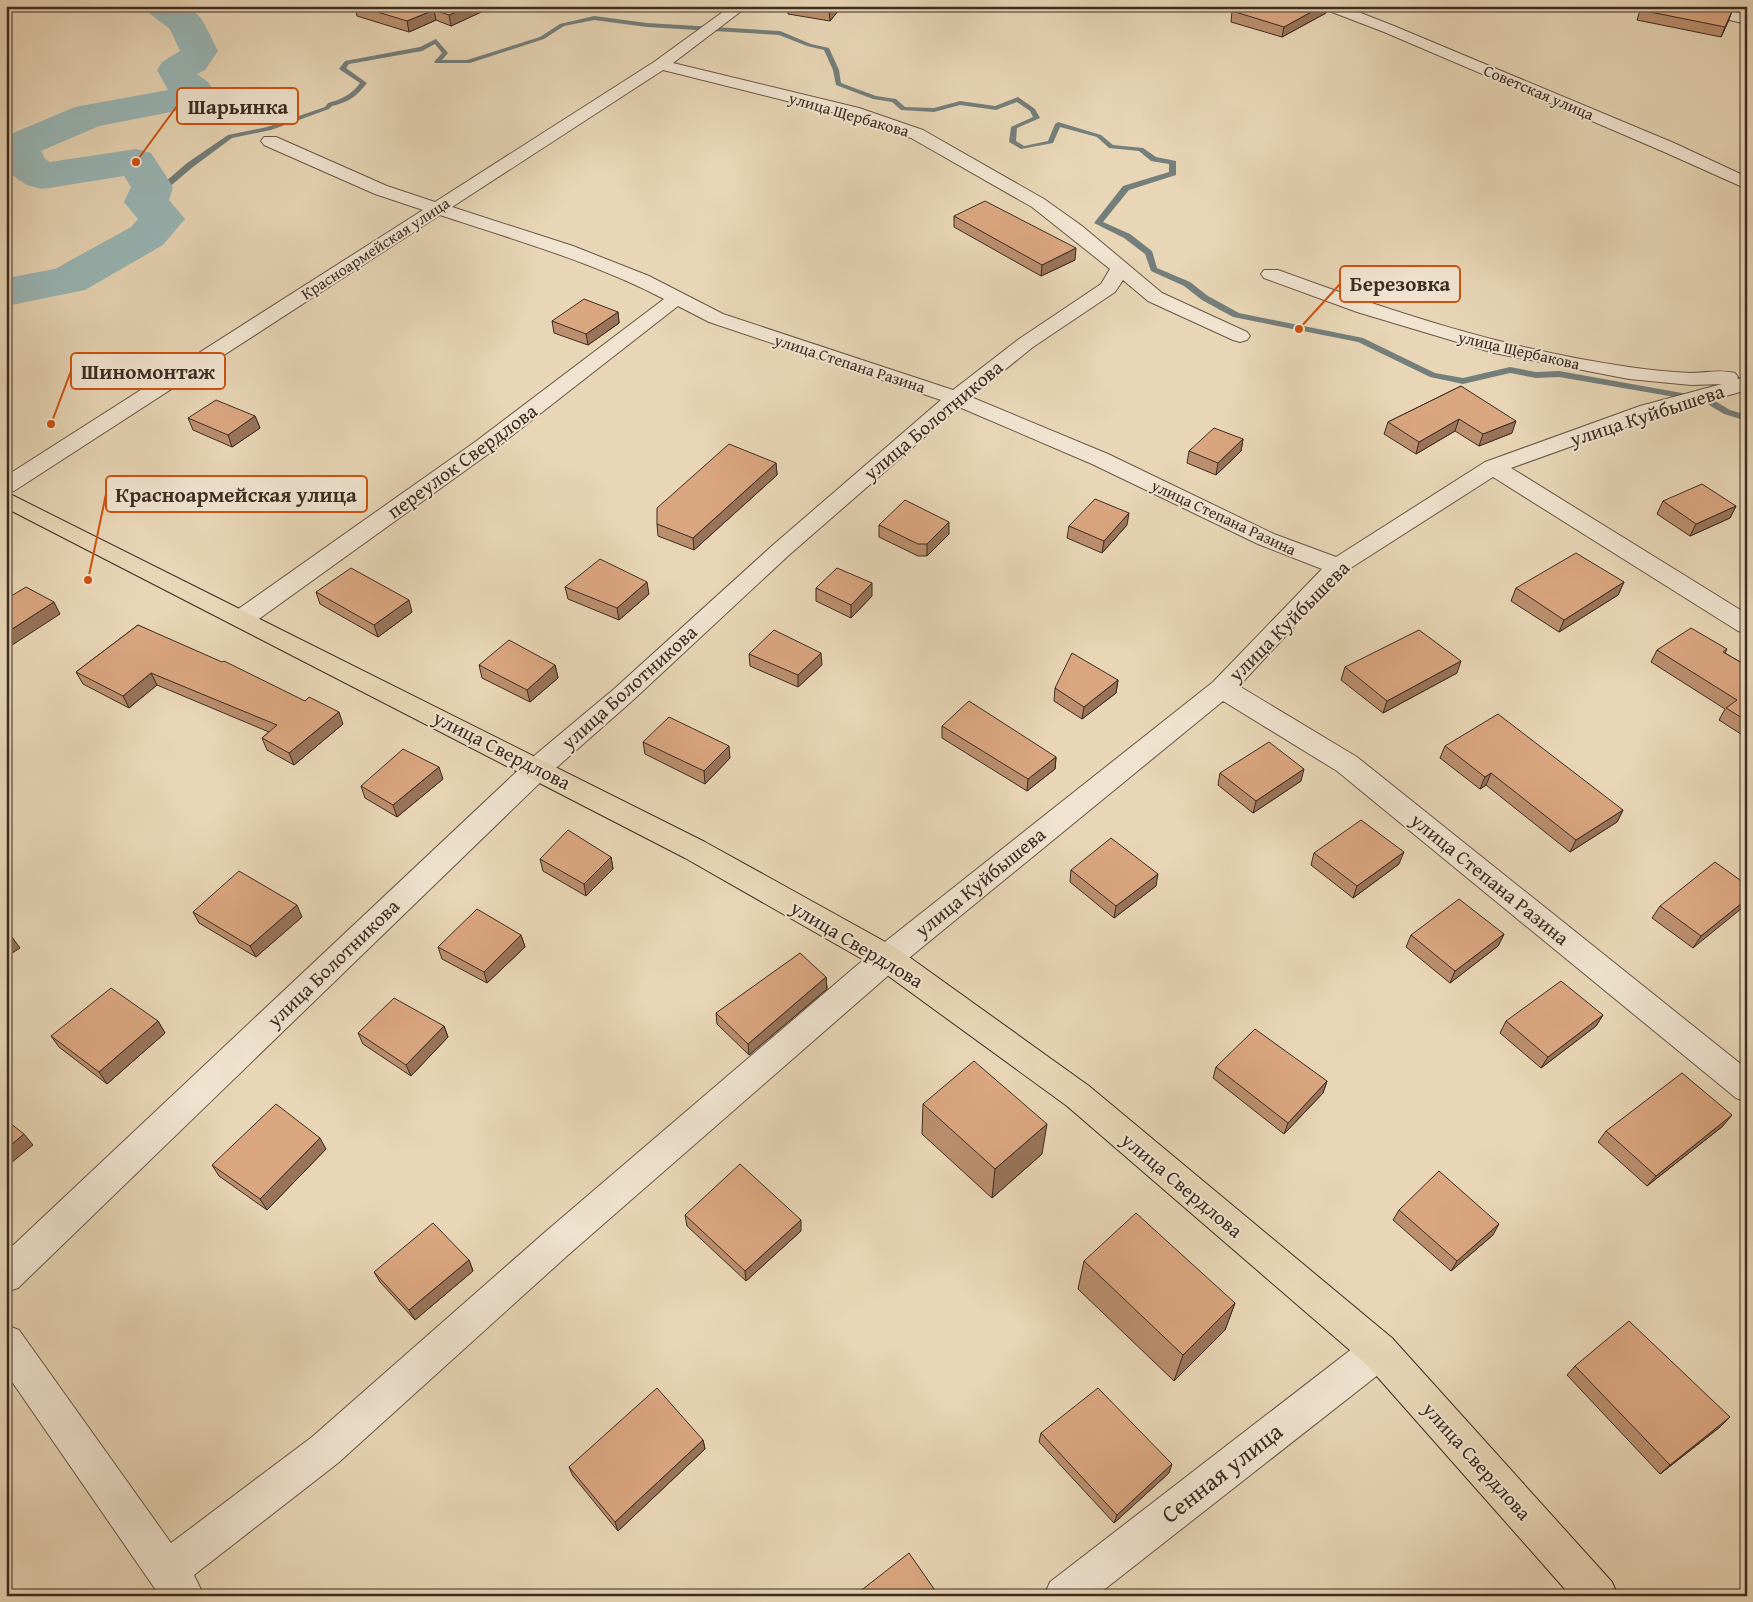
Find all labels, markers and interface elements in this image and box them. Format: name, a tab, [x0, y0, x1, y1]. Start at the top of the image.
street label: Советская улица	[1480, 58, 1598, 126]
street label: улица Щербакова	[785, 85, 912, 143]
callout: Шарьинка	[177, 88, 298, 124]
text: Шарьинка	[188, 91, 289, 122]
street label: Красноармейская улица	[296, 191, 454, 305]
callout: Березовка	[1340, 266, 1460, 302]
text: Березовка	[1350, 268, 1451, 299]
street label: улица Щербакова	[1455, 324, 1583, 376]
street label: улица Степана Разина	[771, 327, 929, 399]
street label: улица Болотникова	[856, 352, 1009, 487]
callout: Шиномонтаж	[71, 353, 225, 389]
text: Шиномонтаж	[81, 356, 215, 387]
street label: улица Куйбышева	[1565, 376, 1728, 453]
street label: переулок Свердлова	[381, 396, 543, 525]
street label: улица Степана Разина	[1147, 472, 1301, 561]
callout: Красноармейская улица	[106, 476, 367, 512]
text: Красноармейская улица	[115, 479, 357, 510]
street label: улица Куйбышева	[1221, 553, 1356, 688]
street label: улица Болотникова	[553, 617, 703, 756]
street label: улица Свердлова	[428, 702, 576, 797]
street label: улица Степана Разина	[1404, 805, 1576, 952]
street label: улица Куйбышева	[907, 819, 1052, 944]
street label: улица Болотникова	[259, 891, 406, 1034]
street label: улица Свердлова	[784, 892, 930, 995]
street label: улица Свердлова	[1115, 1124, 1250, 1244]
street label: улица Свердлова	[1416, 1394, 1539, 1527]
street label: Сенная улица	[1153, 1414, 1290, 1531]

